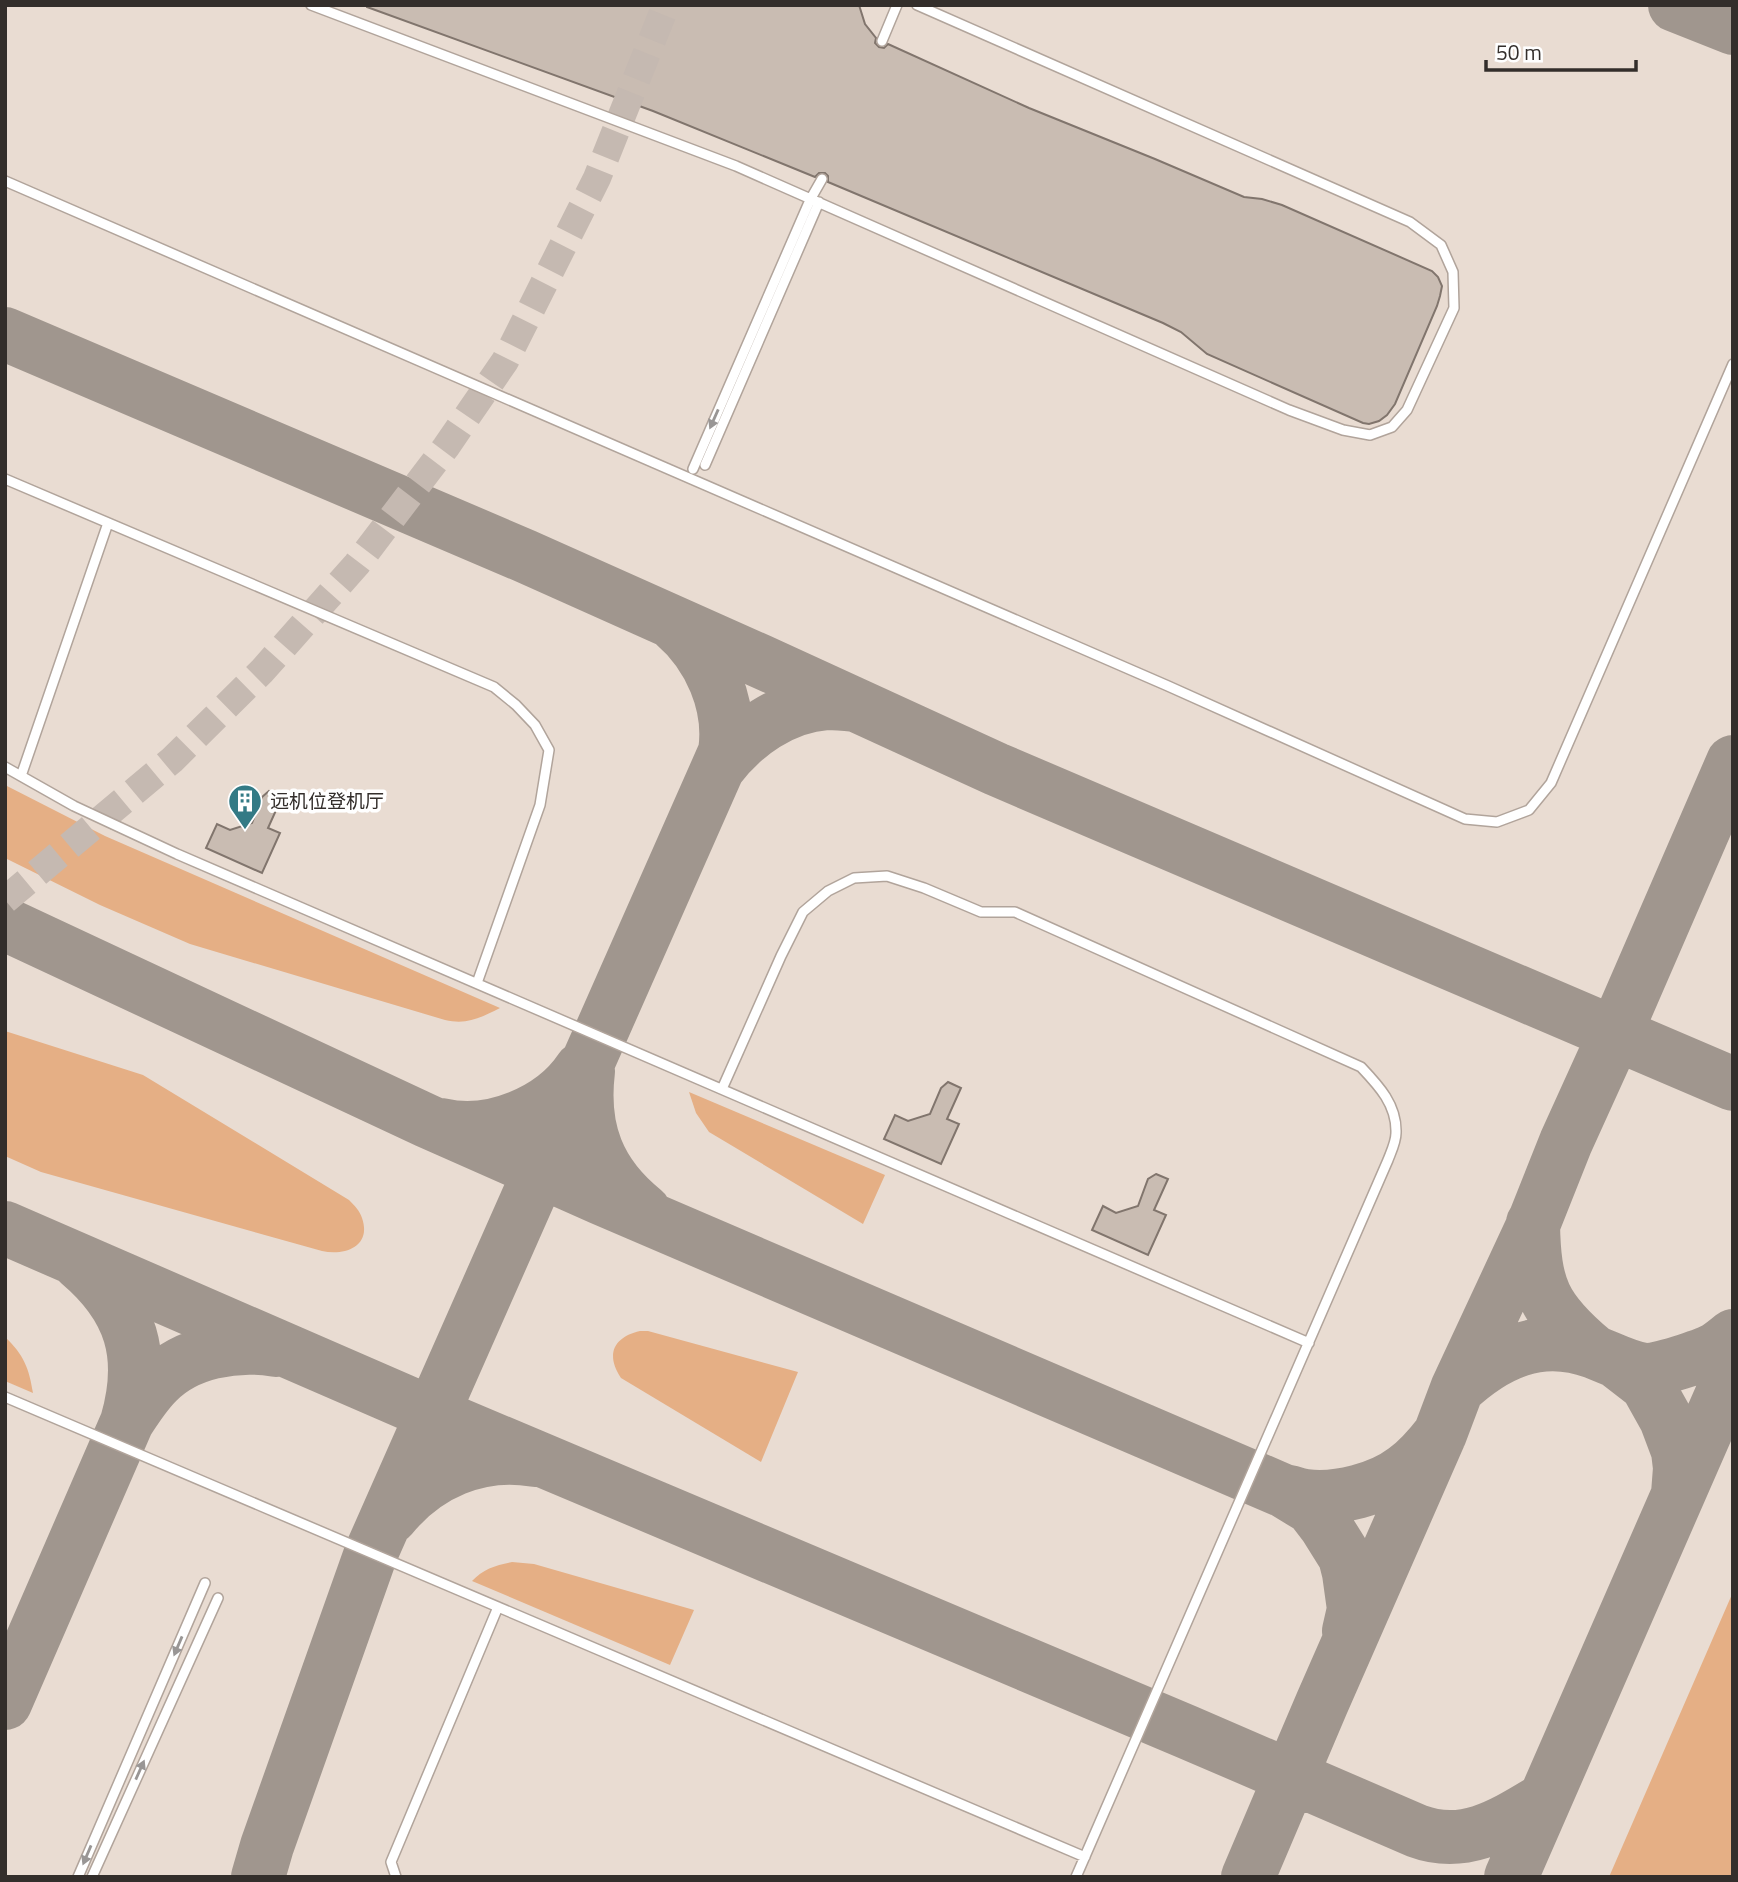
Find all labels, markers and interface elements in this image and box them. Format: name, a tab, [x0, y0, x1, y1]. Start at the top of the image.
scale bar	[1486, 28, 1636, 72]
text: 50 m	[1496, 36, 1542, 68]
one-way arrow	[708, 409, 720, 429]
building icon: 远机位登机厅	[226, 782, 264, 831]
place label: 远机位登机厅	[270, 786, 384, 815]
one-way arrow	[172, 1636, 183, 1657]
one-way arrow	[134, 1760, 146, 1780]
one-way arrow	[81, 1844, 92, 1865]

